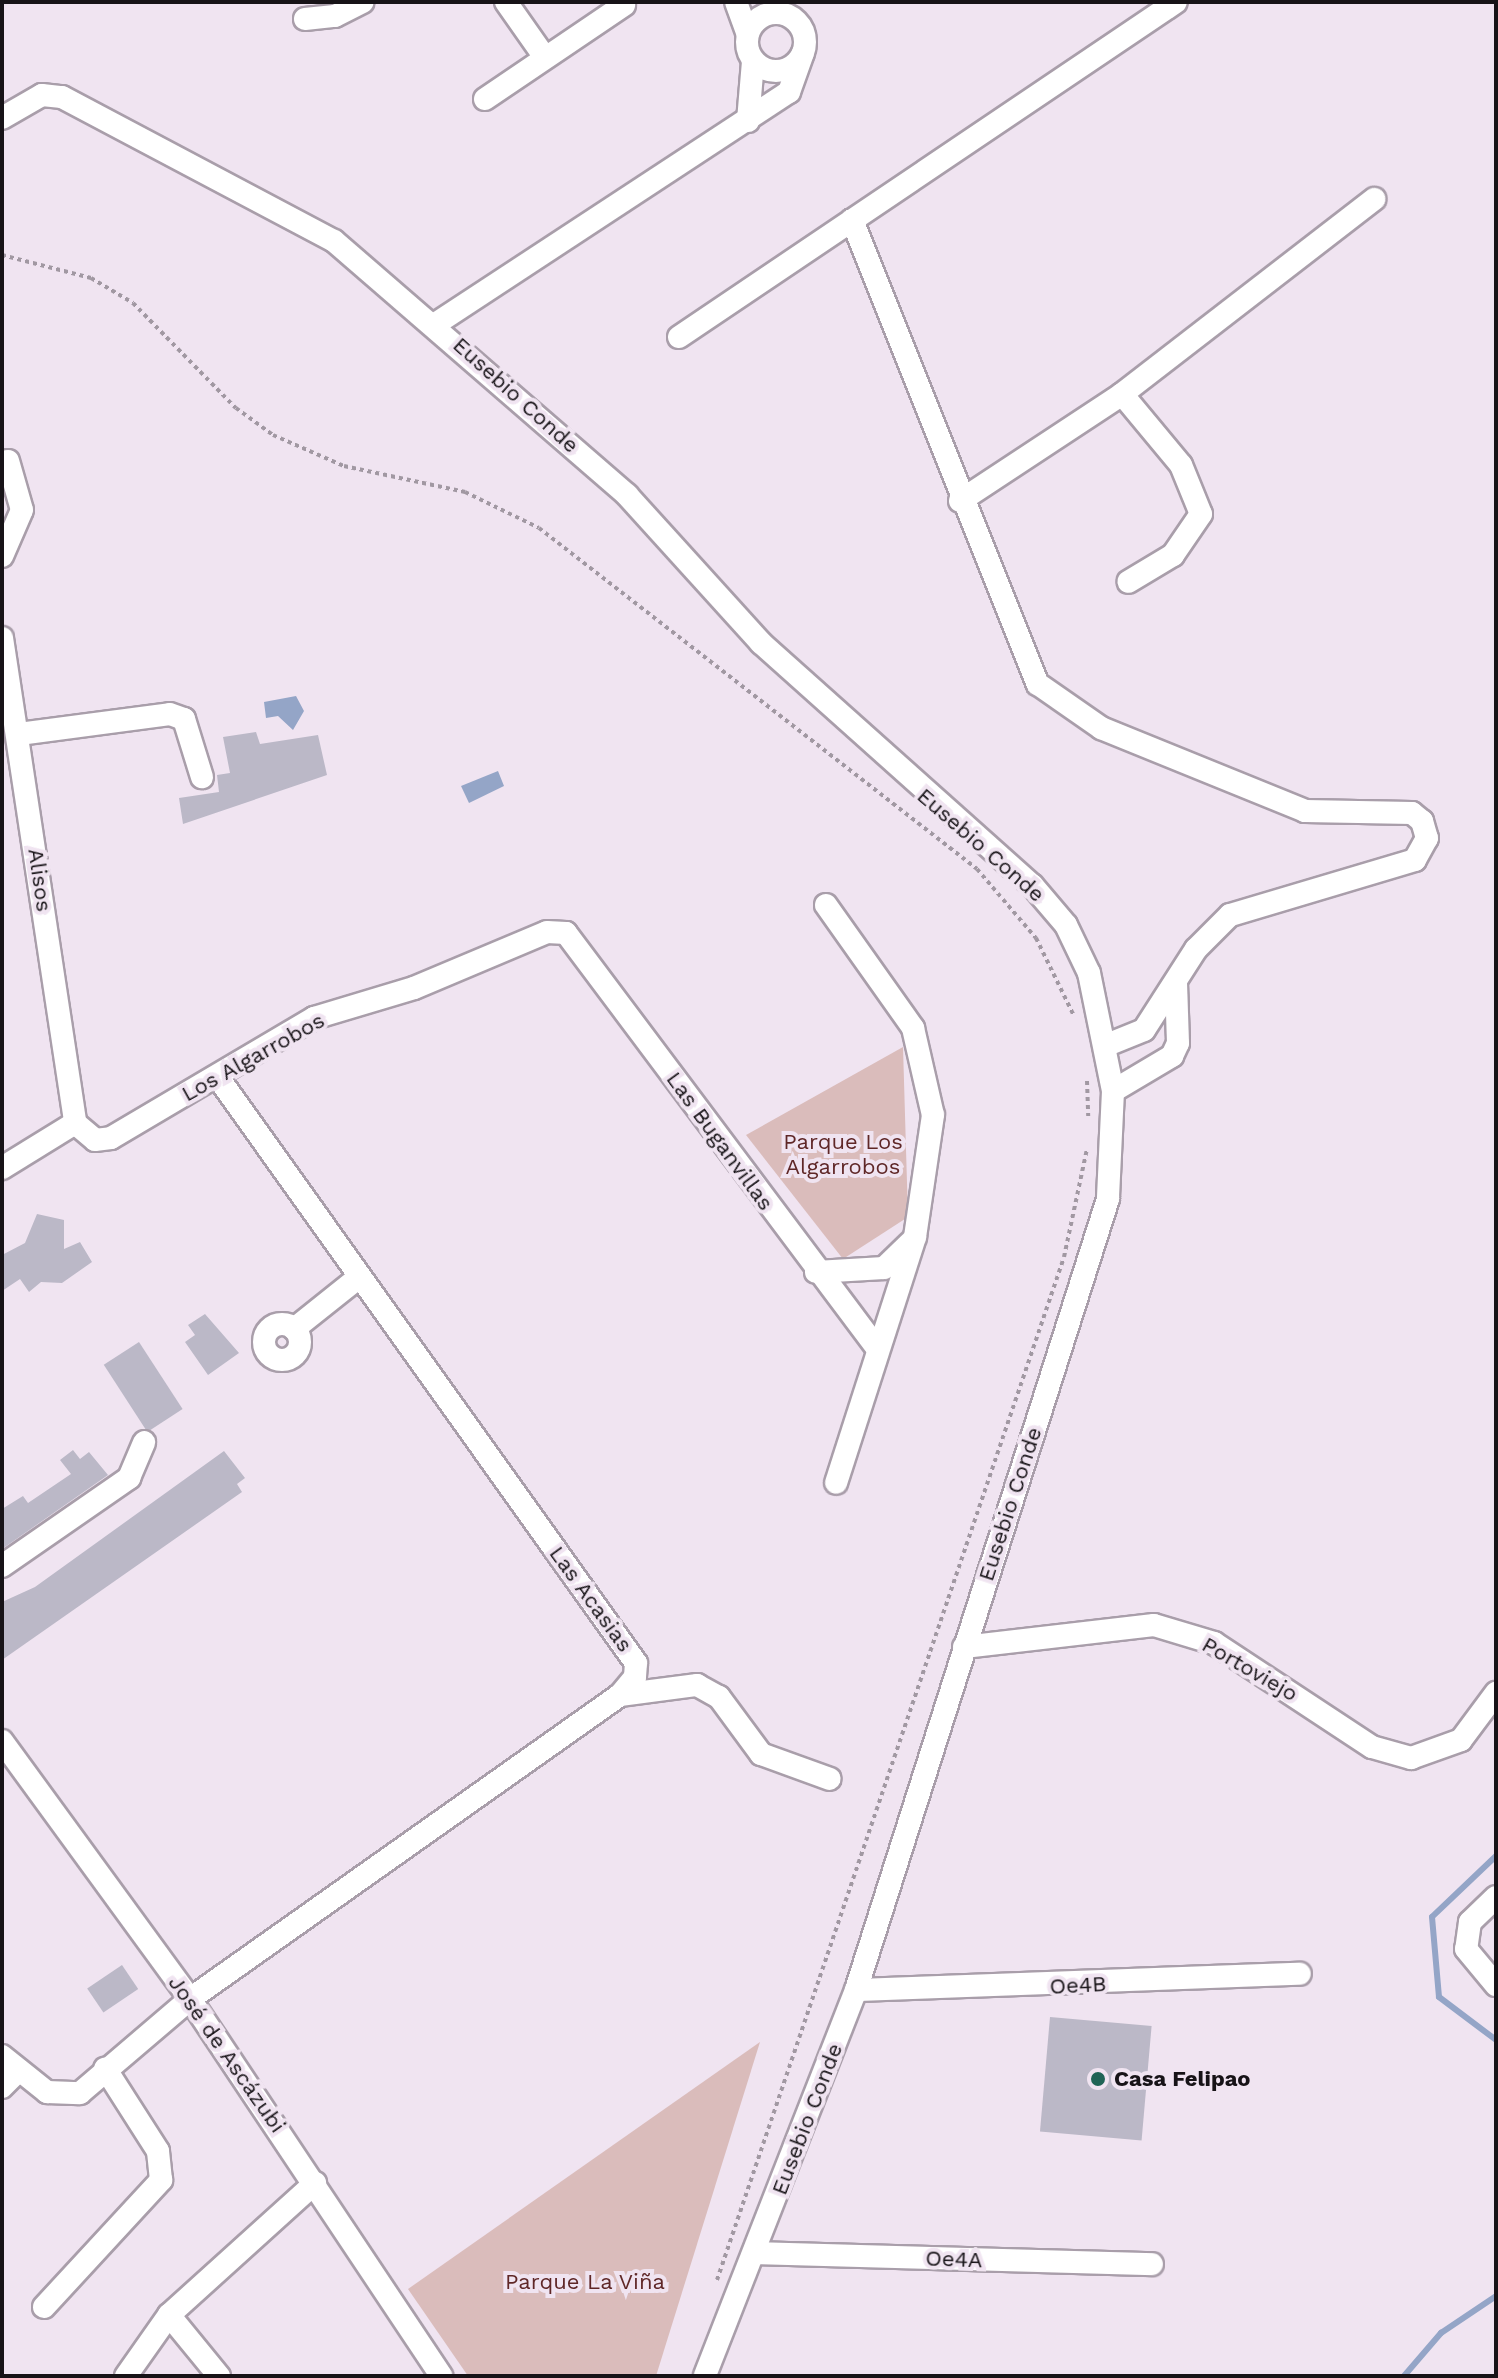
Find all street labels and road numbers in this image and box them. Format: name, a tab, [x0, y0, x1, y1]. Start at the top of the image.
street label: Eusebio Conde	[448, 332, 584, 458]
street label: Eusebio Conde	[912, 782, 1050, 908]
street label: Alisos	[23, 847, 57, 913]
street label: Los Algarrobos	[177, 1007, 329, 1107]
street label: Las Buganvillas	[661, 1067, 779, 1215]
street label: Eusebio Conde	[973, 1424, 1047, 1584]
street label: Las Acasias	[543, 1541, 639, 1657]
street label: Portoviejo	[1197, 1631, 1303, 1707]
street label: José de Ascázubi	[163, 1970, 291, 2138]
street label: Oe4B	[1049, 1970, 1107, 2000]
street label: Eusebio Conde	[766, 2039, 848, 2199]
street label: Oe4A	[925, 2245, 983, 2273]

